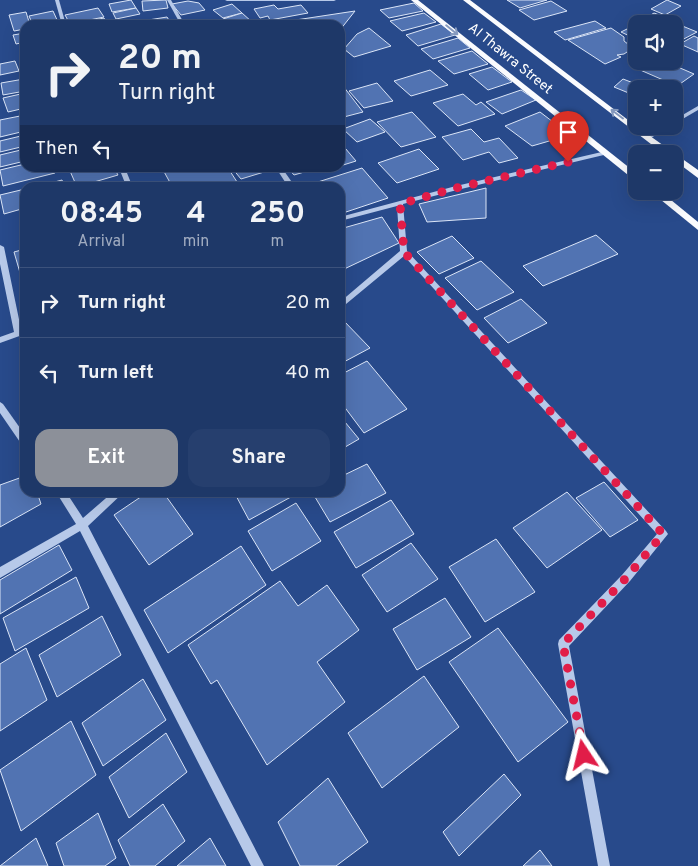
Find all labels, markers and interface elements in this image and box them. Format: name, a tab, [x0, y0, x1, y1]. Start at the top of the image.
map controls	[628, 15, 683, 200]
button: sound	[628, 15, 683, 70]
street label: Al Thawra Street	[464, 20, 556, 98]
one-way arrow	[446, 25, 459, 36]
text: 20 m	[118, 37, 202, 81]
icon: right	[35, 40, 100, 105]
text: Turn right	[118, 80, 215, 107]
button: +	[628, 80, 683, 135]
one-way arrow	[610, 109, 624, 119]
pin	[547, 111, 589, 162]
icon: arrive	[554, 118, 582, 146]
icon: left	[88, 135, 116, 163]
text: Then	[35, 137, 78, 161]
button: −	[628, 145, 683, 200]
text: 08:45	[60, 196, 143, 233]
text: 4	[186, 196, 206, 233]
text: 250	[249, 196, 305, 233]
text: Arrival	[78, 232, 125, 252]
text: min	[183, 232, 209, 252]
text: m	[270, 232, 284, 252]
icon: right	[35, 289, 63, 317]
text: Turn right	[78, 291, 166, 315]
text: 20 m	[286, 291, 330, 315]
icon: left	[35, 359, 63, 387]
text: Turn left	[78, 361, 154, 385]
text: 40 m	[285, 361, 330, 385]
button: Exit	[35, 429, 178, 487]
button: Share	[188, 429, 330, 487]
position arrow	[557, 728, 609, 780]

